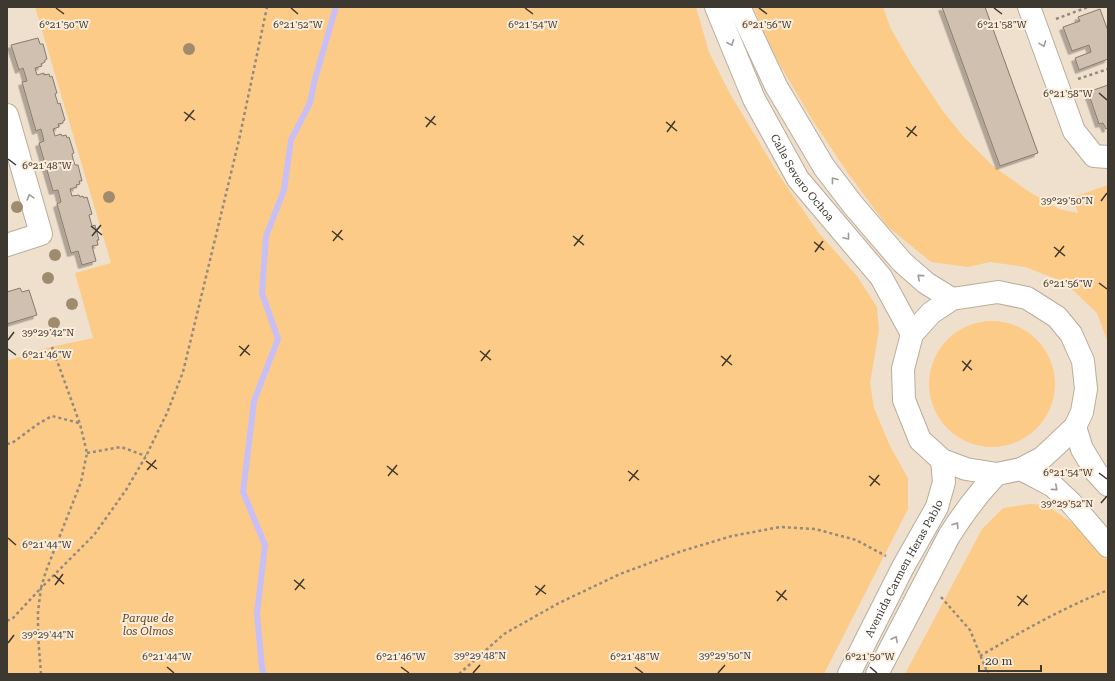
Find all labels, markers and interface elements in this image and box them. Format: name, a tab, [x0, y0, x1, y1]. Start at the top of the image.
text: 6°21'50"W	[39, 19, 90, 30]
text: 6°21'52"W	[273, 19, 324, 30]
text: 6°21'54"W	[508, 19, 559, 30]
text: 6°21'56"W	[742, 19, 793, 30]
text: 6°21'58"W	[977, 19, 1028, 30]
one-way arrow	[726, 39, 734, 47]
one-way arrow	[1038, 40, 1046, 47]
text: 6°21'58"W	[1043, 88, 1094, 99]
street label: Calle Severo Ochoa	[768, 132, 837, 224]
text: 6°21'48"W	[22, 160, 73, 171]
one-way arrow	[832, 177, 839, 184]
one-way arrow	[27, 193, 35, 200]
text: 39°29'50"N	[1041, 195, 1093, 206]
one-way arrow	[843, 232, 850, 240]
one-way arrow	[917, 275, 925, 282]
text: 6°21'56"W	[1043, 278, 1094, 289]
text: 39°29'42"N	[22, 327, 74, 338]
text: 6°21'46"W	[22, 349, 73, 360]
text: 6°21'54"W	[1043, 467, 1094, 478]
one-way arrow	[1050, 484, 1057, 491]
street label: Avenida Carmen Heras Pablo	[862, 498, 945, 639]
text: 39°29'52"N	[1041, 498, 1093, 509]
one-way arrow	[952, 522, 959, 529]
text: 6°21'44"W	[22, 539, 73, 550]
park label: Parque de los Olmos	[121, 612, 174, 638]
text: 39°29'44"N	[22, 629, 74, 640]
one-way arrow	[890, 636, 898, 644]
scale bar	[979, 647, 1041, 673]
text: 39°29'48"N	[454, 650, 506, 661]
text: 39°29'50"N	[699, 650, 751, 661]
text: 6°21'44"W	[142, 651, 193, 662]
text: 6°21'46"W	[376, 651, 427, 662]
text: 6°21'48"W	[610, 651, 661, 662]
text: 6°21'50"W	[845, 651, 896, 662]
text: 20 m	[985, 654, 1012, 668]

